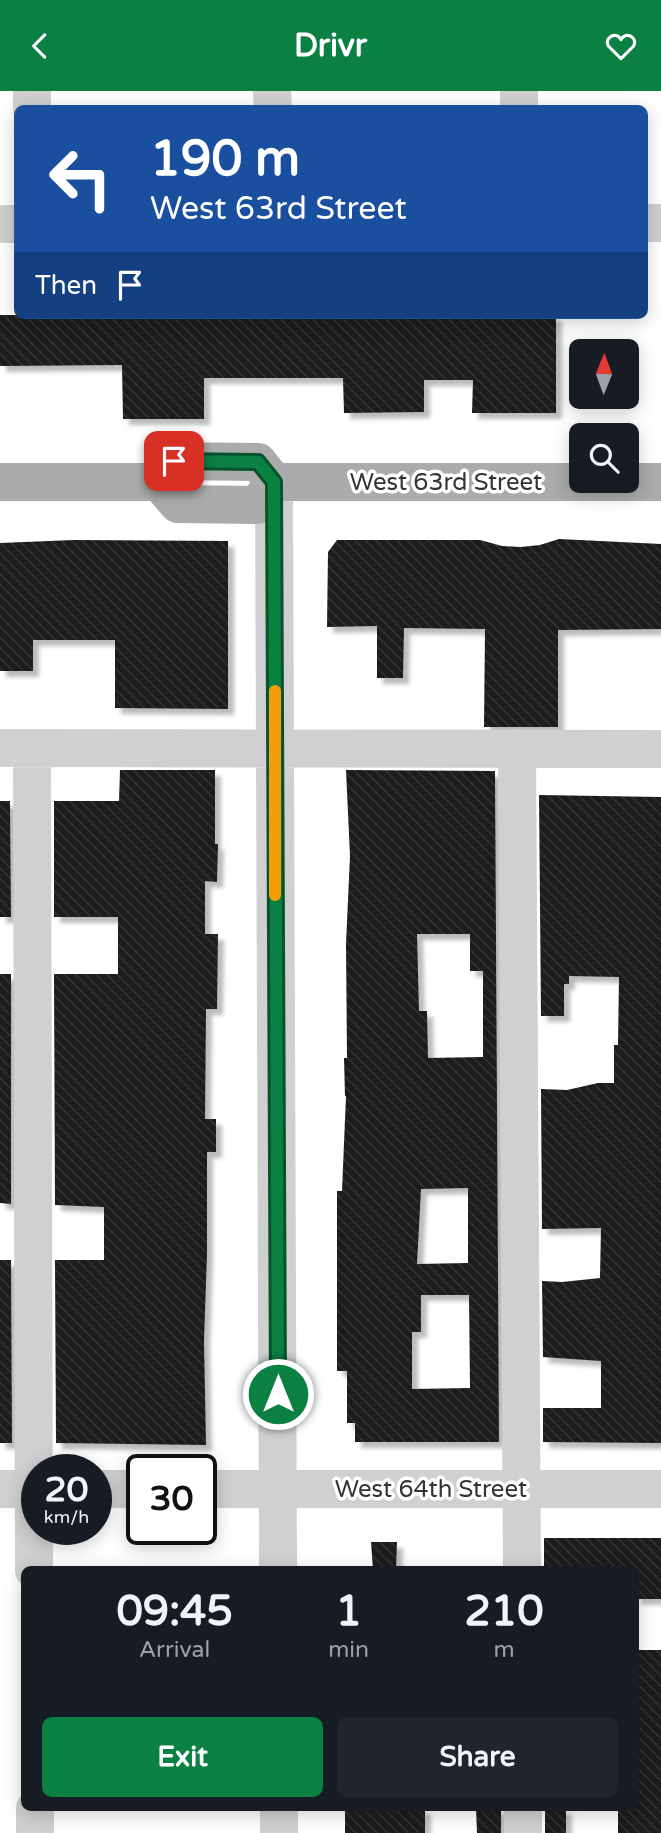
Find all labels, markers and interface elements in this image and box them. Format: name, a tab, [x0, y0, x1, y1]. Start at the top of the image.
icon: back	[21, 27, 59, 65]
text: Drivr	[294, 27, 367, 65]
icon: heart	[602, 27, 640, 65]
text: 190 m	[150, 130, 300, 189]
icon: left	[35, 133, 126, 224]
text: West 63rd Street	[150, 190, 407, 228]
icon: arrive	[111, 266, 149, 304]
text: Then	[35, 270, 97, 301]
north arrow	[569, 339, 639, 409]
map controls	[569, 339, 639, 493]
button: search	[569, 423, 639, 493]
pin	[144, 431, 204, 491]
icon: arrive	[155, 442, 193, 480]
street label: West 63rd Street	[350, 468, 542, 497]
position arrow	[241, 1357, 315, 1431]
speed limit sign: 30	[126, 1454, 217, 1545]
text: 20	[45, 1469, 88, 1511]
street label: West 64th Street	[335, 1475, 527, 1504]
text: km/h	[44, 1506, 89, 1528]
text: 09:45	[116, 1586, 233, 1637]
text: 1	[335, 1586, 362, 1637]
text: 210	[464, 1586, 544, 1637]
text: Arrival	[139, 1636, 210, 1664]
text: min	[328, 1636, 369, 1664]
text: m	[493, 1636, 515, 1664]
button: Exit	[42, 1717, 323, 1797]
button: Share	[337, 1717, 618, 1797]

